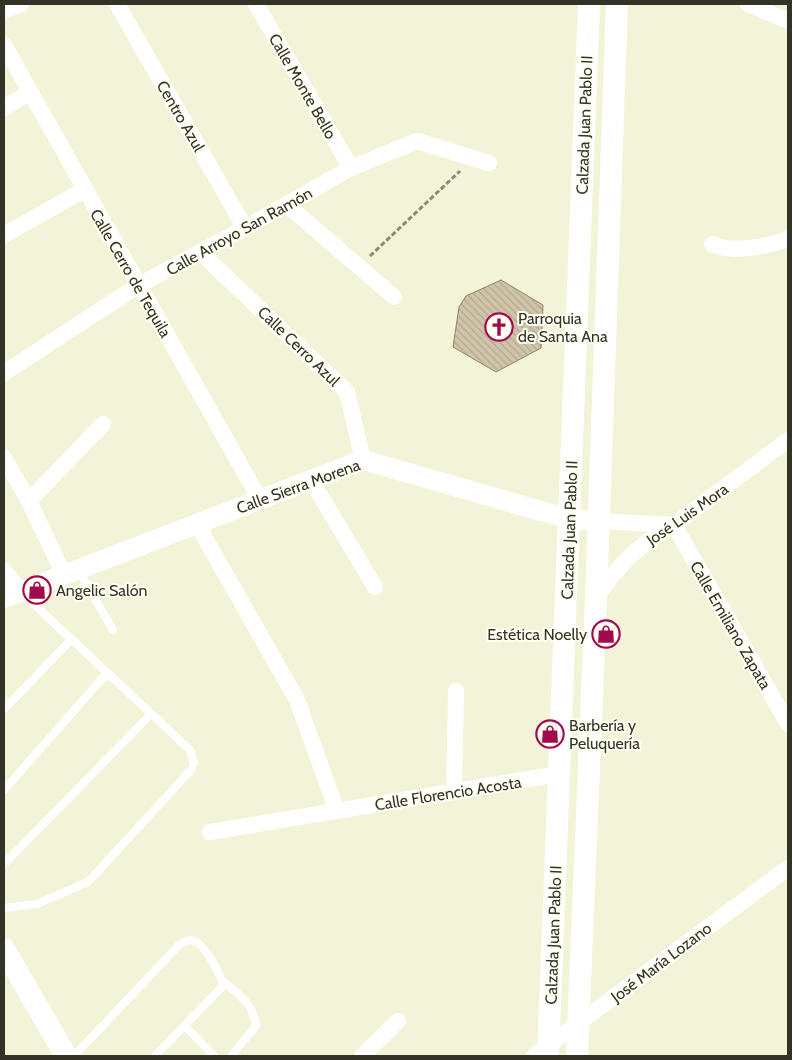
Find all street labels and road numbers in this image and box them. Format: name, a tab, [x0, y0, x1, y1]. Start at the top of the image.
street label: Calle Monte Bello	[265, 30, 340, 142]
street label: Calzada Juan Pablo II	[573, 55, 596, 195]
street label: Centro Azul	[153, 77, 209, 155]
street label: Calle Arroyo San Ramón	[163, 183, 316, 280]
street label: Calle Cerro de Tequila	[86, 206, 175, 341]
street label: Calle Cerro Azul	[254, 303, 344, 390]
street label: Calle Sierra Morena	[234, 455, 363, 518]
street label: Calzada Juan Pablo II	[558, 460, 581, 600]
street label: José Luis Mora	[642, 479, 732, 550]
street label: Calle Emiliano Zapata	[686, 558, 775, 693]
street label: Calle Florencio Acosta	[373, 772, 523, 814]
street label: Calzada Juan Pablo II	[542, 865, 565, 1005]
street label: José María Lozano	[607, 918, 715, 1007]

